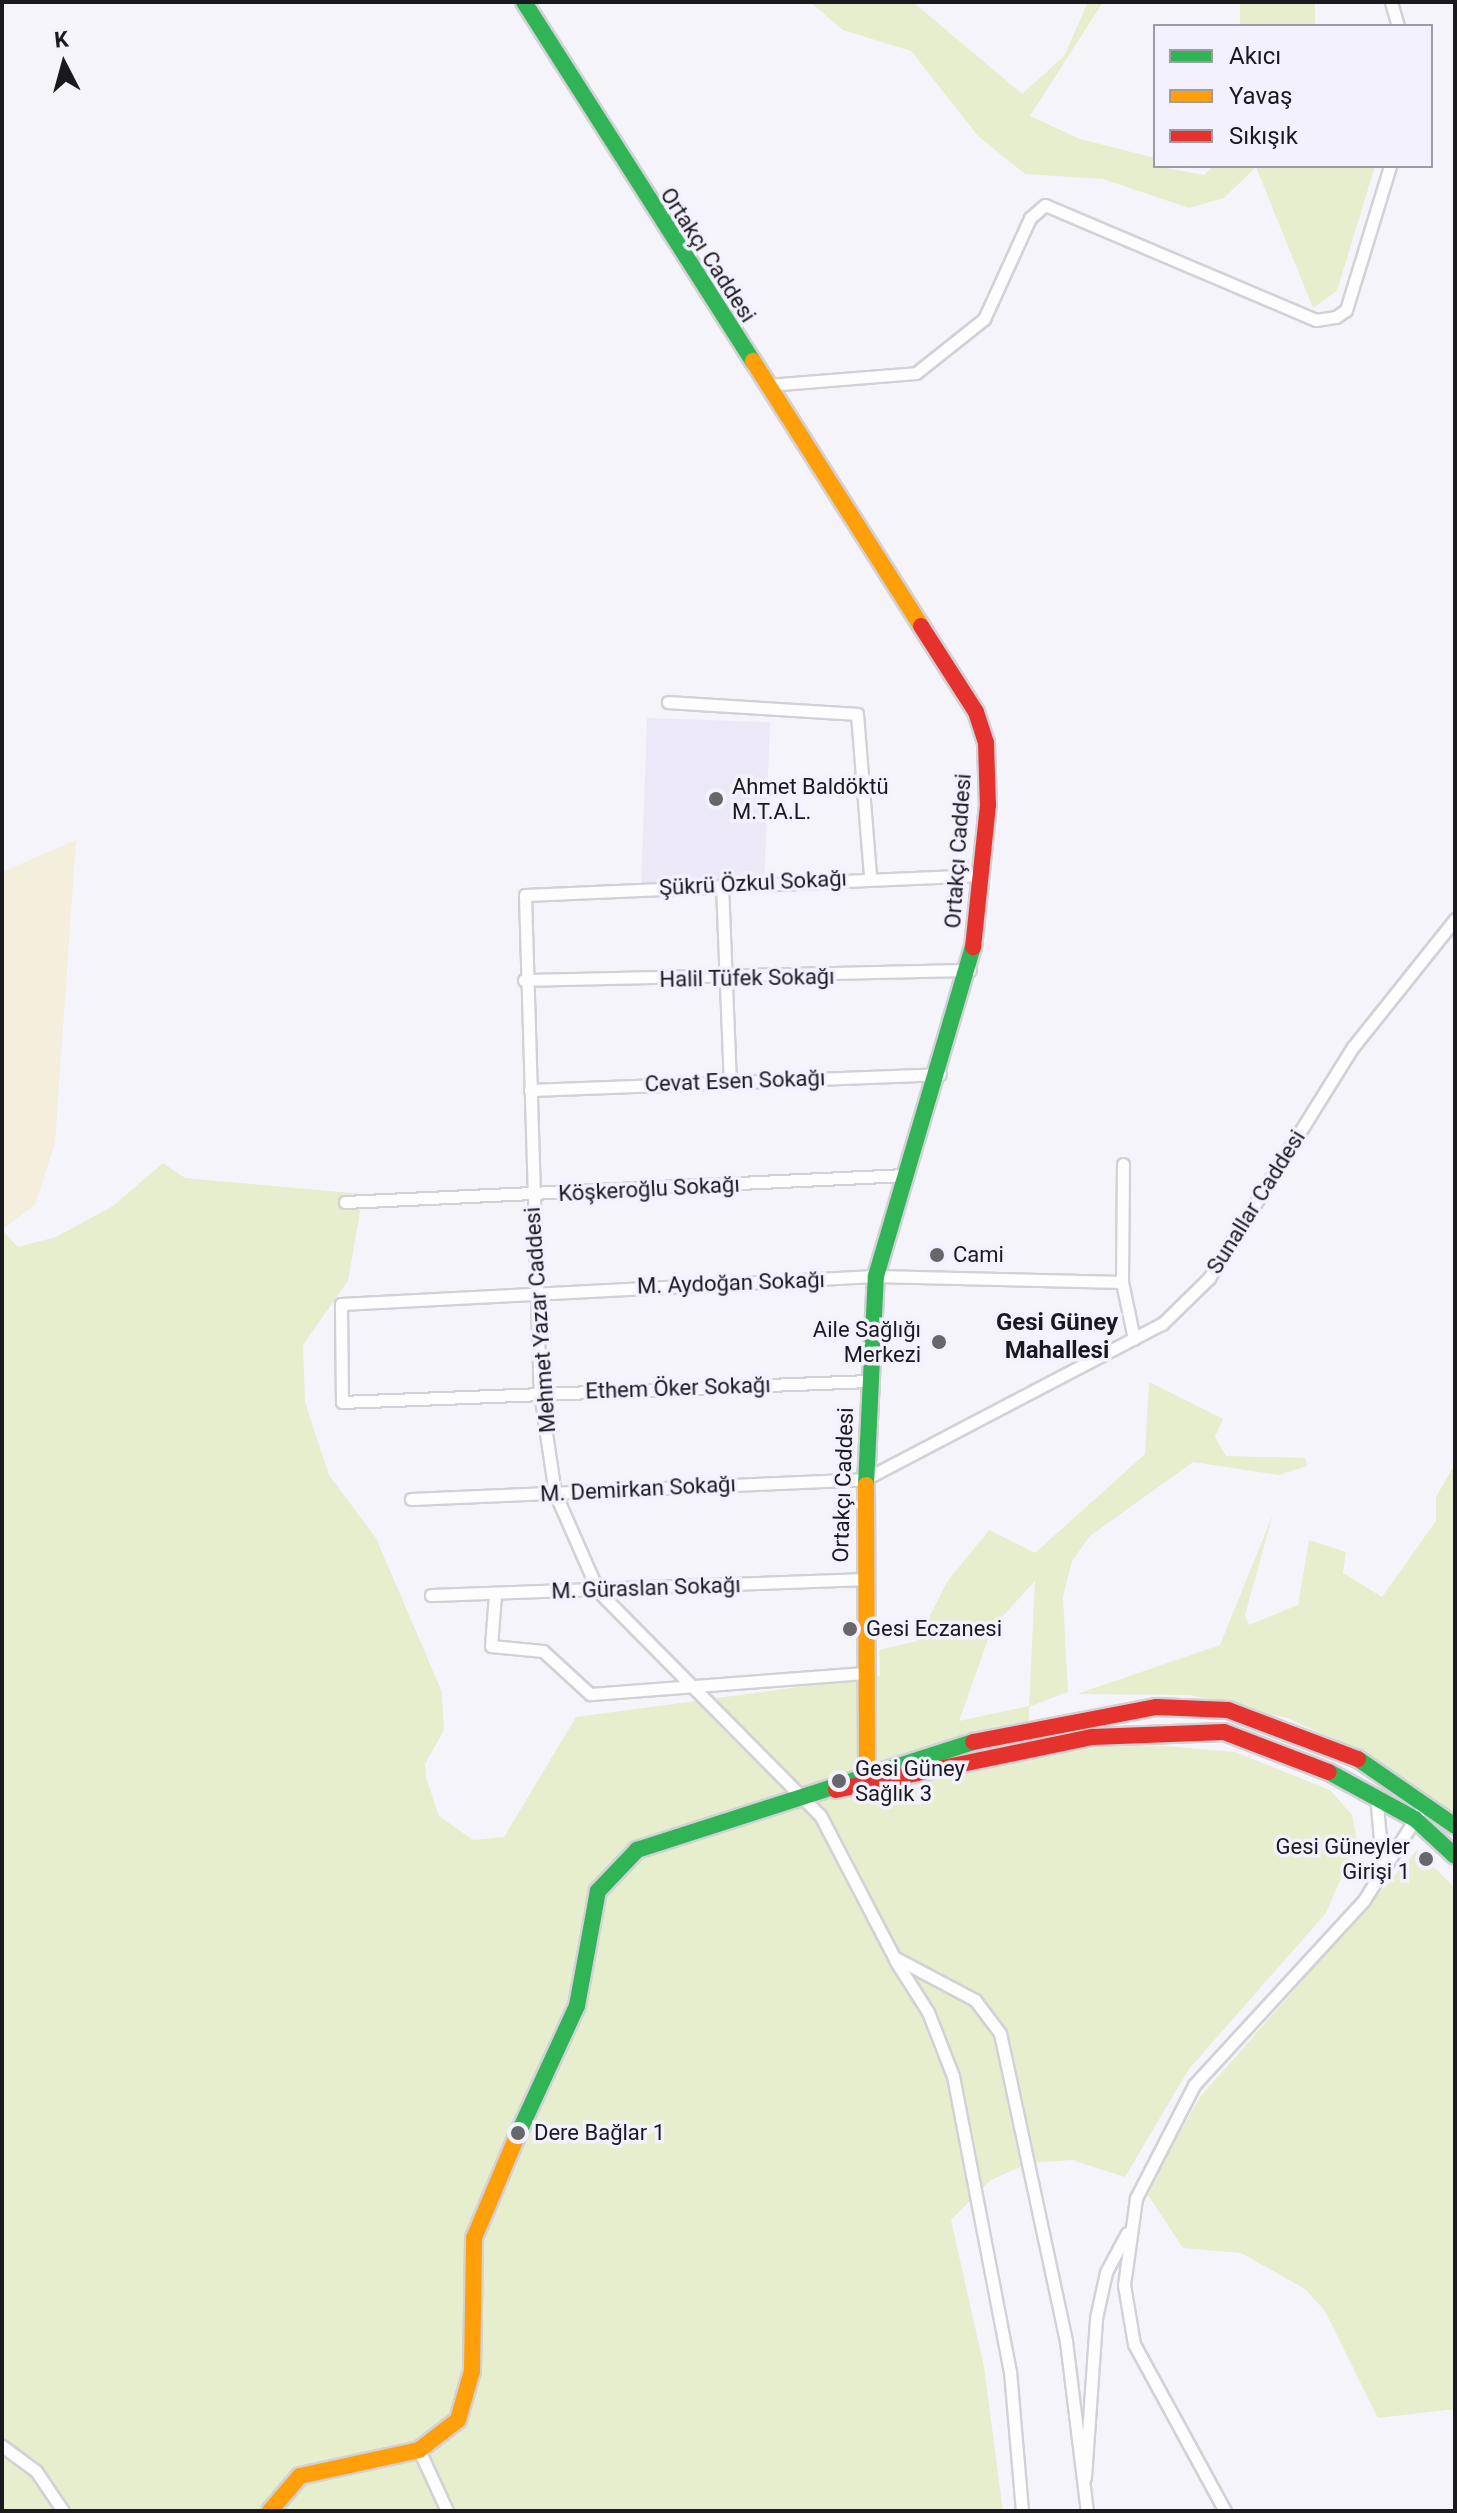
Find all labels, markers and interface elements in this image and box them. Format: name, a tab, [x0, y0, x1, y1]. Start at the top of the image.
north arrow	[24, 24, 104, 104]
legend	[1153, 24, 1433, 168]
text: K	[53, 26, 70, 53]
text: Akıcı	[1229, 42, 1281, 70]
text: Yavaş	[1229, 82, 1292, 110]
text: Sıkışık	[1229, 122, 1298, 150]
street label: Ortakçı Caddesi	[655, 183, 761, 327]
place label: Ahmet Baldöktü M.T.A.L.	[732, 773, 889, 824]
street label: Ortakçı Caddesi	[939, 773, 977, 929]
marker: Ahmet Baldöktü M.T.A.L.	[707, 790, 725, 808]
street label: Şükrü Özkul Sokağı	[658, 865, 848, 901]
street label: Halil Tüfek Sokağı	[659, 963, 835, 993]
street label: Cevat Esen Sokağı	[644, 1065, 826, 1097]
street label: Sunallar Caddesi	[1201, 1125, 1311, 1279]
street label: Köşkeroğlu Sokağı	[558, 1171, 740, 1207]
street label: Mehmet Yazar Caddesi	[519, 1206, 561, 1434]
place label: Cami	[953, 1242, 1004, 1268]
marker: Cami	[928, 1246, 946, 1264]
street label: M. Aydoğan Sokağı	[637, 1267, 825, 1299]
district label: Gesi Güney Mahallesi	[996, 1309, 1118, 1365]
place label: Aile Sağlığı Merkezi	[813, 1316, 921, 1368]
marker: Aile Sağlığı Merkezi	[928, 1331, 950, 1353]
street label: Ethem Öker Sokağı	[585, 1372, 771, 1404]
street label: Ortakçı Caddesi	[827, 1407, 859, 1563]
street label: M. Demirkan Sokağı	[539, 1471, 737, 1507]
street label: M. Güraslan Sokağı	[551, 1572, 741, 1604]
place label: Gesi Eczanesi	[866, 1616, 1002, 1642]
marker: Gesi Eczanesi	[841, 1620, 859, 1638]
place label: Gesi Güney Sağlık 3	[855, 1755, 965, 1806]
marker: Gesi Güney Sağlık 3	[830, 1772, 848, 1790]
place label: Gesi Güneyler Girişi 1	[1276, 1833, 1410, 1884]
marker: Gesi Güneyler Girişi 1	[1417, 1850, 1435, 1868]
place label: Dere Bağlar 1	[534, 2120, 665, 2146]
marker: Dere Bağlar 1	[509, 2124, 527, 2142]

